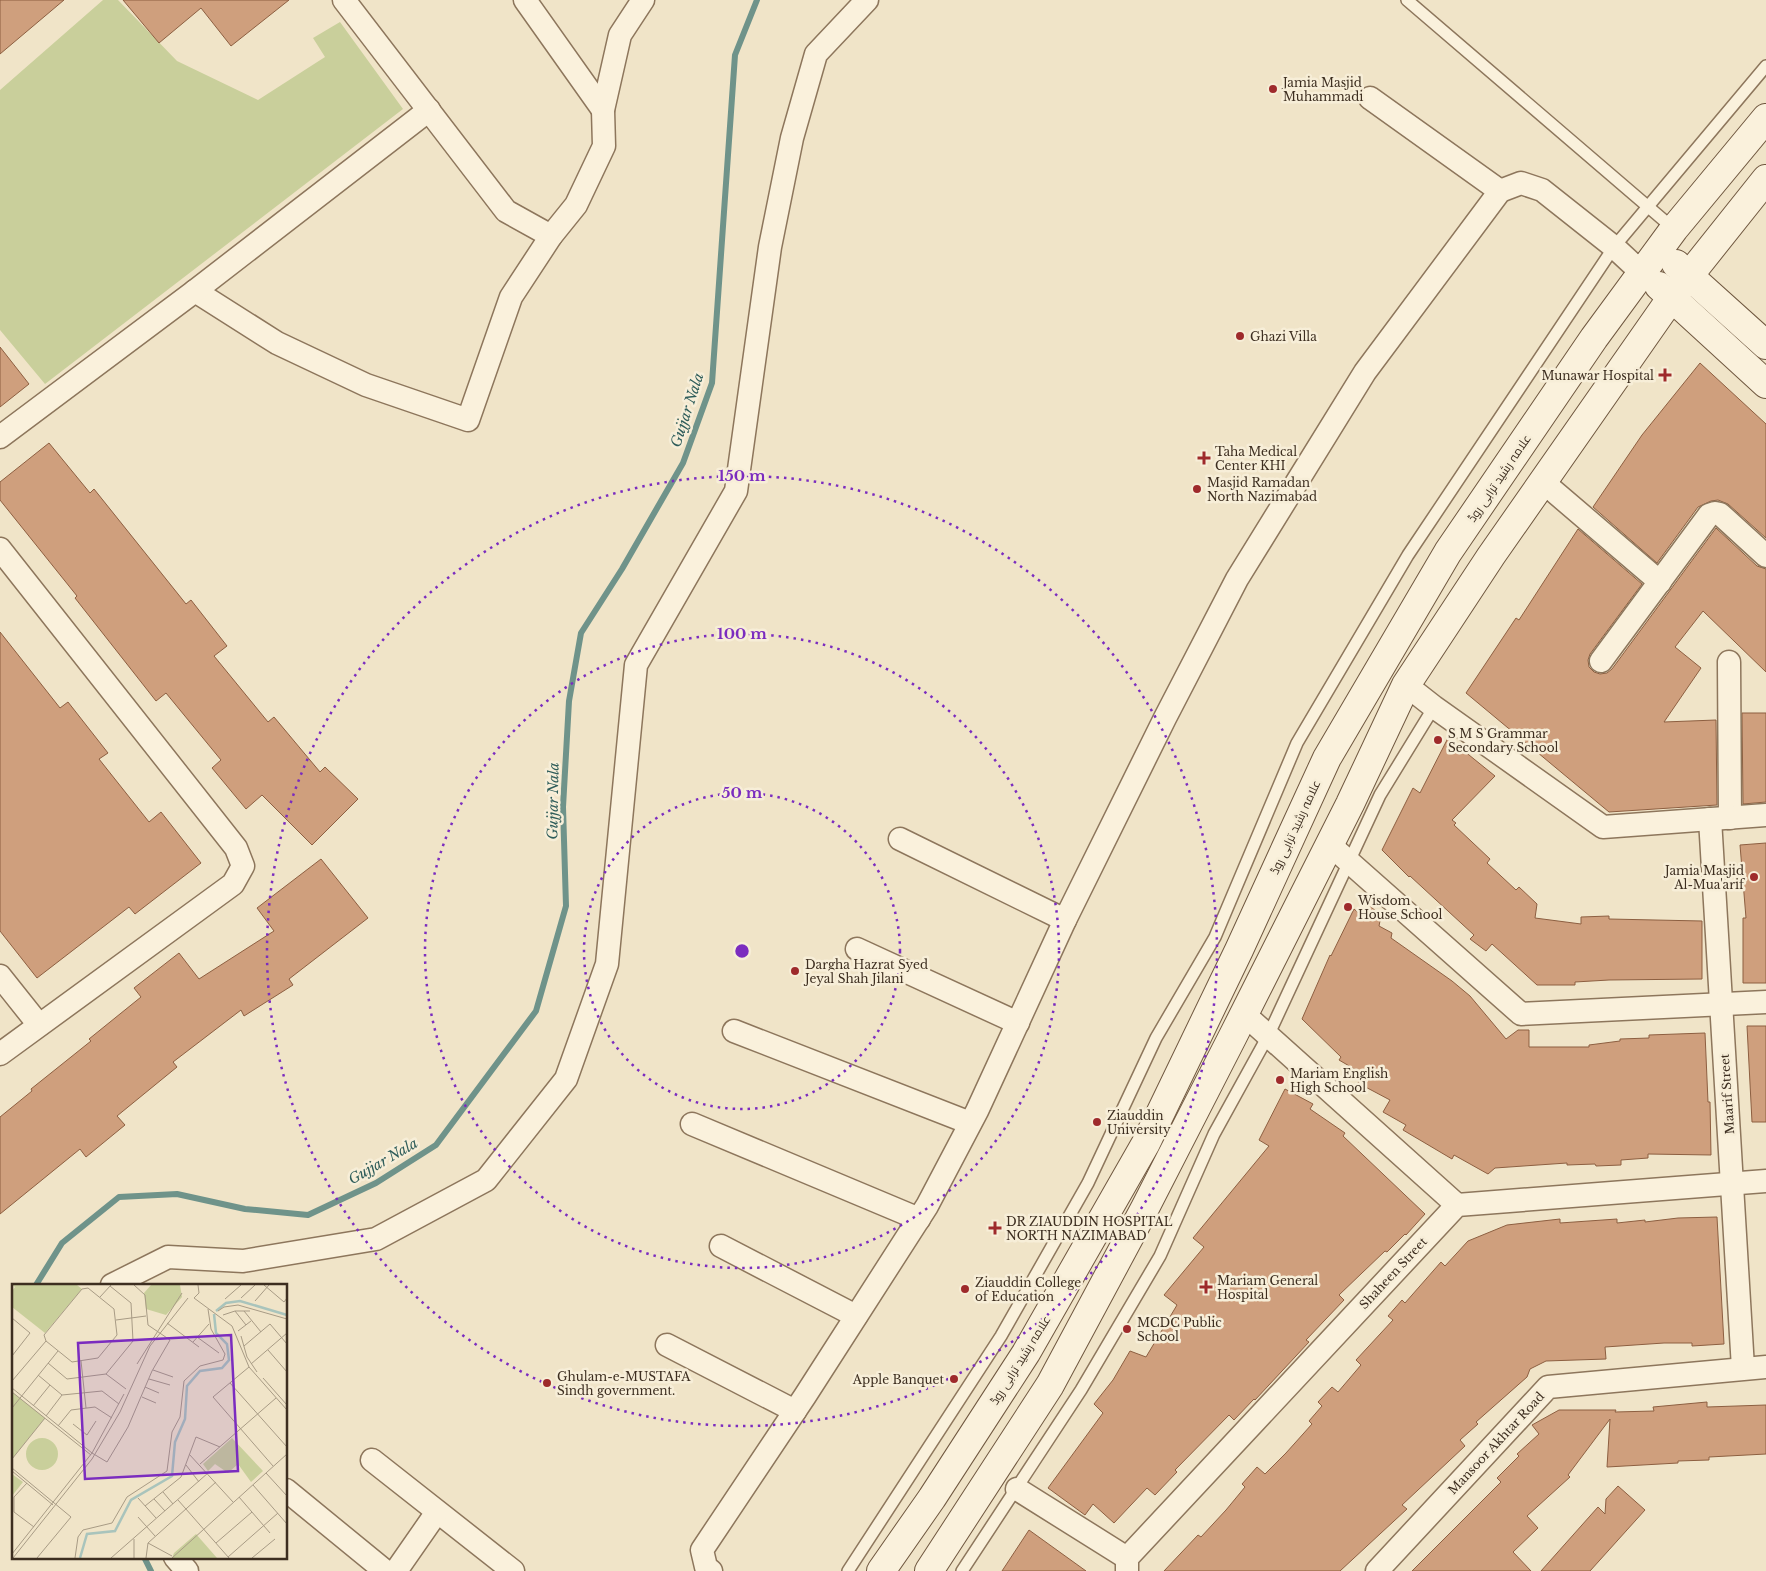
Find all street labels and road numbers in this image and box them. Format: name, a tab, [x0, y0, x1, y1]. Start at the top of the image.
street label: علامہ رشید ترابی روڈ	[1464, 431, 1534, 525]
street label: علامہ رشید ترابی روڈ	[1267, 777, 1323, 877]
street label: Maarif Street	[1717, 1053, 1737, 1135]
street label: Shaheen Street	[1356, 1234, 1430, 1312]
street label: علامہ رشید ترابی روڈ	[986, 1313, 1054, 1407]
street label: Mansoor Akhtar Road	[1445, 1389, 1547, 1497]

